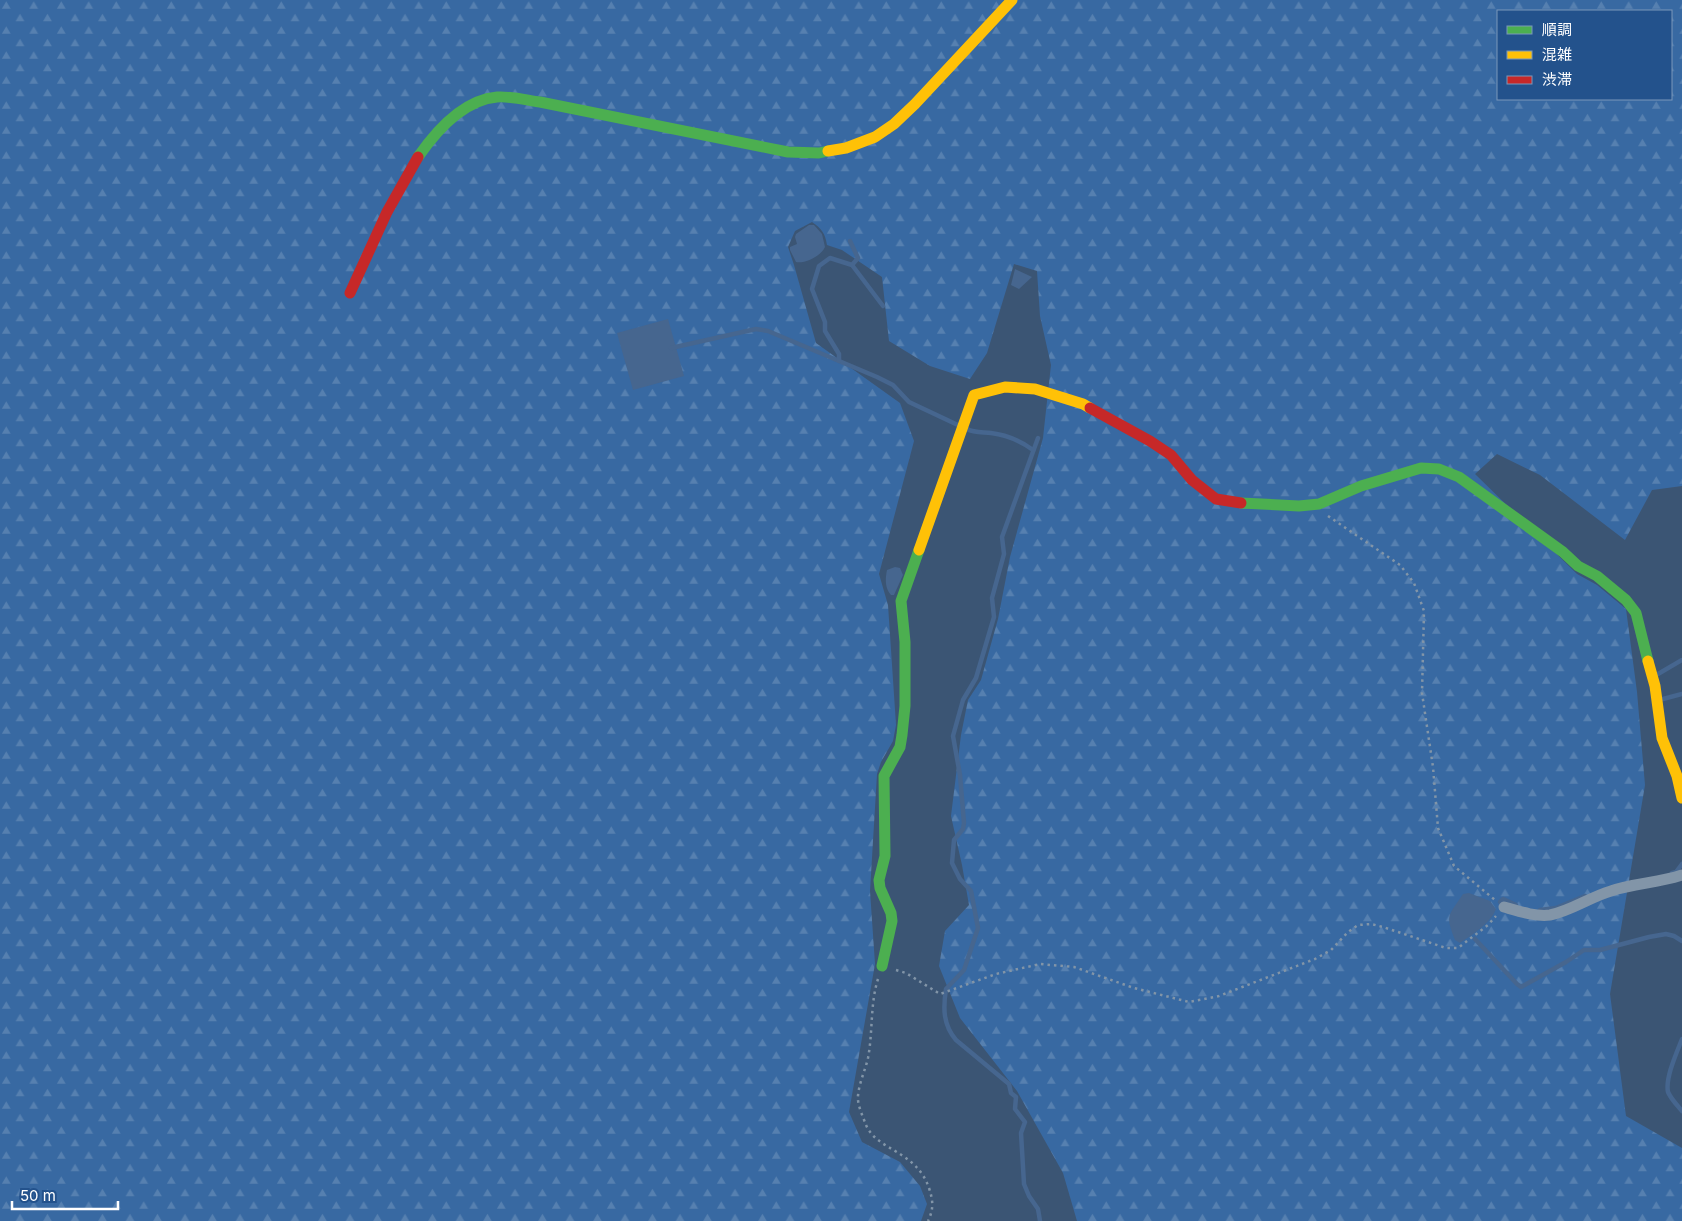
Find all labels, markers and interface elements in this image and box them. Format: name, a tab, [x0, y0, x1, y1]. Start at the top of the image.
legend	[1497, 10, 1672, 100]
text: 順調	[1542, 20, 1572, 39]
text: 混雑	[1542, 45, 1572, 64]
text: 渋滞	[1542, 70, 1572, 89]
scale bar	[12, 1178, 119, 1210]
text: 50 m	[20, 1186, 56, 1205]

